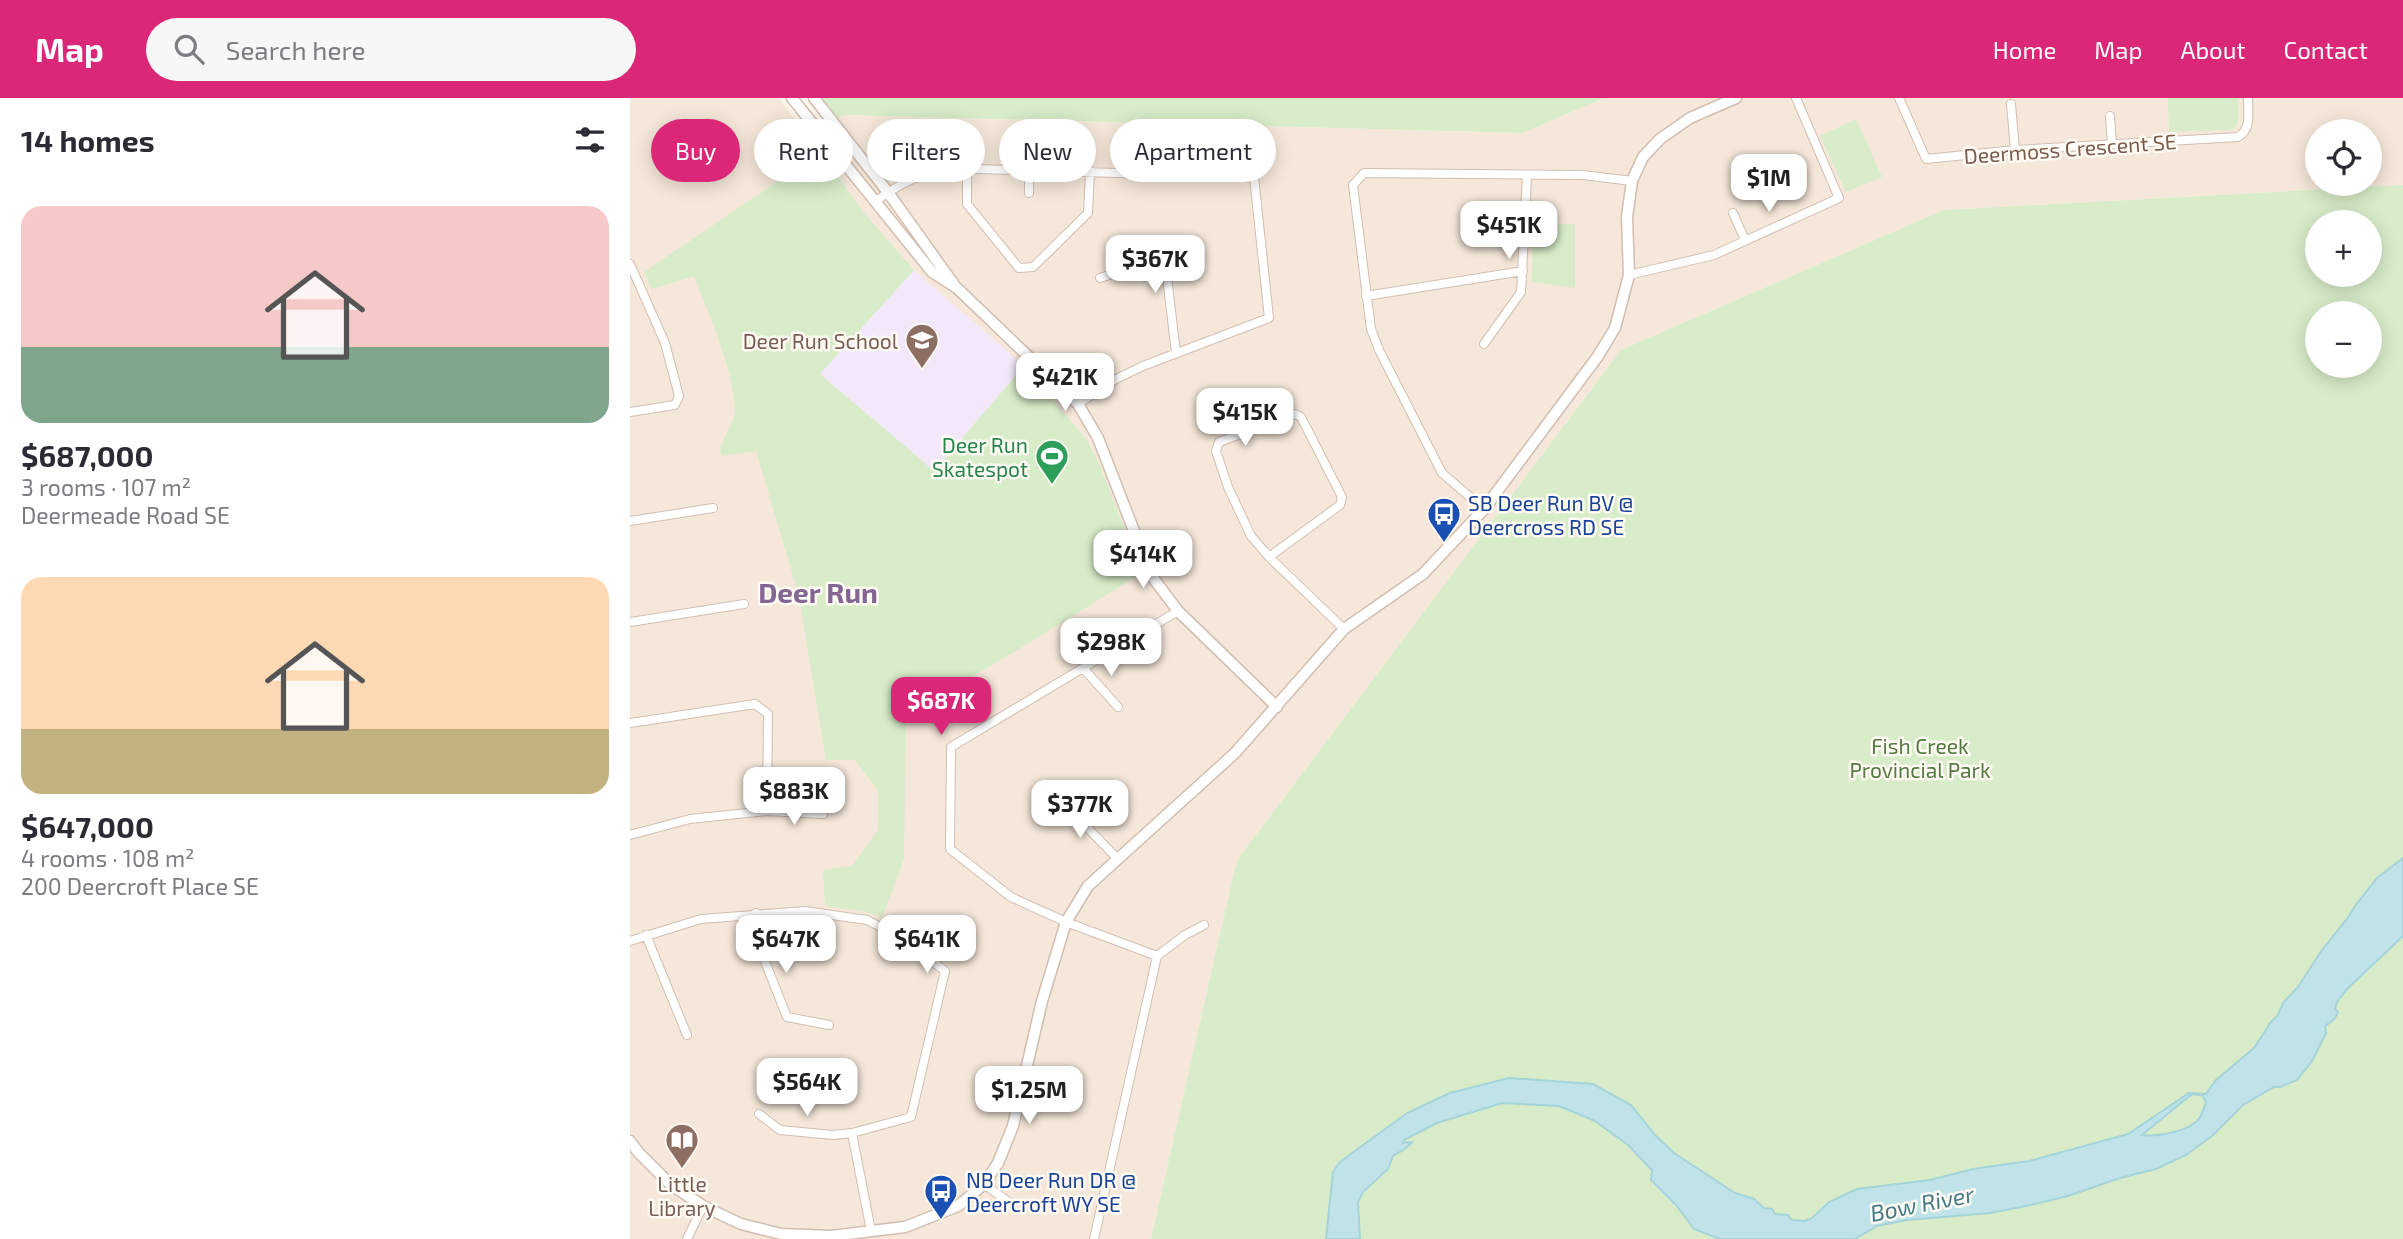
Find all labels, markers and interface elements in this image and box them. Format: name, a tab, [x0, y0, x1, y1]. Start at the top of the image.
search box	[146, 18, 636, 81]
text: Map	[35, 29, 104, 69]
icon: search	[170, 30, 208, 68]
text: Search here	[226, 34, 365, 65]
text: Home	[1993, 35, 2056, 64]
text: Map	[2094, 35, 2142, 64]
text: About	[2180, 35, 2246, 64]
text: Contact	[2284, 35, 2368, 64]
chip: Buy	[651, 119, 740, 182]
chip: Rent	[754, 119, 853, 182]
chip: Filters	[867, 119, 985, 182]
chip: New	[999, 119, 1096, 182]
chip: Apartment	[1110, 119, 1276, 182]
map controls	[2305, 119, 2382, 378]
button: locate	[2305, 119, 2382, 196]
icon: filters	[571, 121, 609, 159]
text: 14 homes	[21, 122, 155, 158]
street label: Deermoss Crescent SE	[1963, 128, 2177, 168]
pin: $1M	[1735, 155, 1803, 214]
text: $1M	[1747, 163, 1791, 191]
pin: $451K	[1460, 202, 1558, 261]
text: $451K	[1476, 210, 1542, 238]
button: +	[2305, 210, 2382, 287]
pin: $367K	[1106, 236, 1204, 295]
text: $367K	[1122, 244, 1188, 272]
icon: home	[252, 252, 378, 378]
button: −	[2305, 301, 2382, 378]
school or university icon: Deer Run School	[903, 321, 941, 370]
place label: Deer Run School	[743, 328, 899, 353]
pin: $421K	[1016, 354, 1114, 413]
text: $421K	[1032, 362, 1098, 390]
pin: $415K	[1196, 388, 1294, 448]
text: $415K	[1212, 397, 1278, 425]
place label: Deer Run Skatespot	[932, 432, 1028, 481]
text: $687,000	[21, 437, 153, 473]
sports icon: Deer Run Skatespot	[1033, 437, 1071, 486]
text: 3 rooms · 107 m²	[21, 473, 191, 501]
place label: SB Deer Run BV @ Deercross RD SE	[1468, 490, 1633, 539]
bus stop icon: SB Deer Run BV @ Deercross RD SE	[1425, 495, 1463, 544]
text: Deermeade Road SE	[21, 501, 230, 529]
pin: $414K	[1094, 531, 1192, 590]
text: $414K	[1109, 539, 1177, 567]
district label: Deer Run	[758, 575, 878, 609]
pin: $298K	[1062, 618, 1160, 678]
icon: home	[252, 623, 378, 749]
text: $298K	[1076, 627, 1146, 655]
pin: $687K	[892, 678, 990, 737]
text: $687K	[907, 686, 975, 714]
park label: Fish Creek Provincial Park	[1849, 733, 1991, 782]
pin: $883K	[745, 768, 843, 827]
text: $883K	[759, 776, 829, 804]
pin: $377K	[1031, 780, 1129, 840]
text: $377K	[1047, 789, 1113, 817]
text: $647,000	[21, 808, 154, 844]
text: 4 rooms · 108 m²	[21, 844, 195, 872]
text: 200 Deercroft Place SE	[21, 872, 259, 900]
pin: $647K	[737, 916, 835, 975]
pin: $641K	[878, 916, 976, 975]
text: $647K	[752, 924, 820, 952]
text: $641K	[894, 924, 960, 952]
pin: $564K	[758, 1058, 856, 1118]
pin: $1.25M	[972, 1066, 1086, 1126]
text: $564K	[773, 1067, 841, 1095]
text: $1.25M	[991, 1075, 1067, 1103]
library icon: Little Library	[663, 1121, 701, 1170]
place label: NB Deer Run DR @ Deercroft WY SE	[966, 1167, 1136, 1216]
place label: Little Library	[648, 1171, 716, 1220]
bus stop icon: NB Deer Run DR @ Deercroft WY SE	[922, 1172, 960, 1221]
water label: Bow River	[1868, 1179, 1977, 1227]

